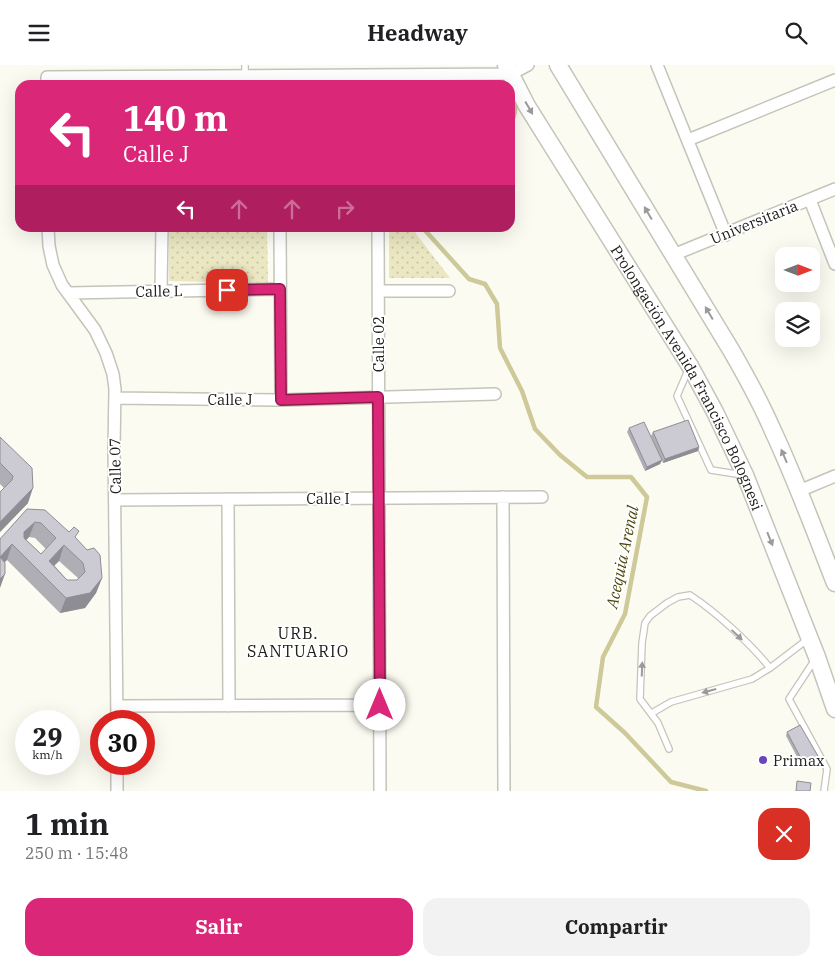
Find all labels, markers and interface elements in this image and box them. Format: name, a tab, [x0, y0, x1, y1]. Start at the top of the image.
text: Headway	[367, 18, 468, 47]
icon: menu	[25, 19, 53, 47]
icon: search	[782, 19, 810, 47]
text: 140 m	[123, 95, 228, 141]
icon: left	[40, 100, 105, 165]
one-way arrow	[524, 102, 533, 115]
text: Calle J	[123, 139, 189, 168]
icon: left	[172, 195, 200, 223]
icon: ahead	[225, 195, 253, 223]
icon: ahead	[278, 195, 306, 223]
icon: right	[331, 195, 359, 223]
street label: Universitaria	[707, 196, 801, 248]
one-way arrow	[644, 207, 653, 220]
street label: Prolongación Avenida Francisco Bolognesi	[607, 241, 768, 513]
north arrow	[775, 247, 820, 293]
map controls	[775, 247, 820, 347]
pin	[206, 269, 248, 311]
icon: arrive	[213, 276, 241, 304]
street label: Calle L	[135, 281, 183, 301]
button: layers	[775, 302, 820, 347]
one-way arrow	[704, 306, 713, 319]
street label: Calle 02	[369, 316, 388, 372]
street label: Calle J	[207, 390, 253, 409]
street label: Calle 07	[105, 438, 125, 494]
one-way arrow	[780, 449, 788, 463]
street label: Calle I	[306, 489, 350, 508]
water label: Acequia Arenal	[601, 503, 643, 611]
one-way arrow	[766, 532, 774, 547]
district label: URB. SANTUARIO	[247, 623, 349, 661]
one-way arrow	[731, 629, 743, 641]
one-way arrow	[638, 661, 646, 677]
position arrow	[353, 678, 405, 730]
one-way arrow	[701, 687, 716, 695]
speed limit sign: 30	[90, 710, 155, 775]
text: 29	[32, 720, 63, 753]
text: km/h	[32, 747, 63, 762]
place label: Primax	[773, 751, 825, 770]
marker: Primax	[757, 754, 769, 766]
text: 1 min	[25, 804, 109, 843]
button: close	[758, 808, 810, 860]
text: 250 m · 15:48	[25, 843, 128, 863]
button: Salir	[25, 898, 413, 956]
button: Compartir	[423, 898, 810, 956]

